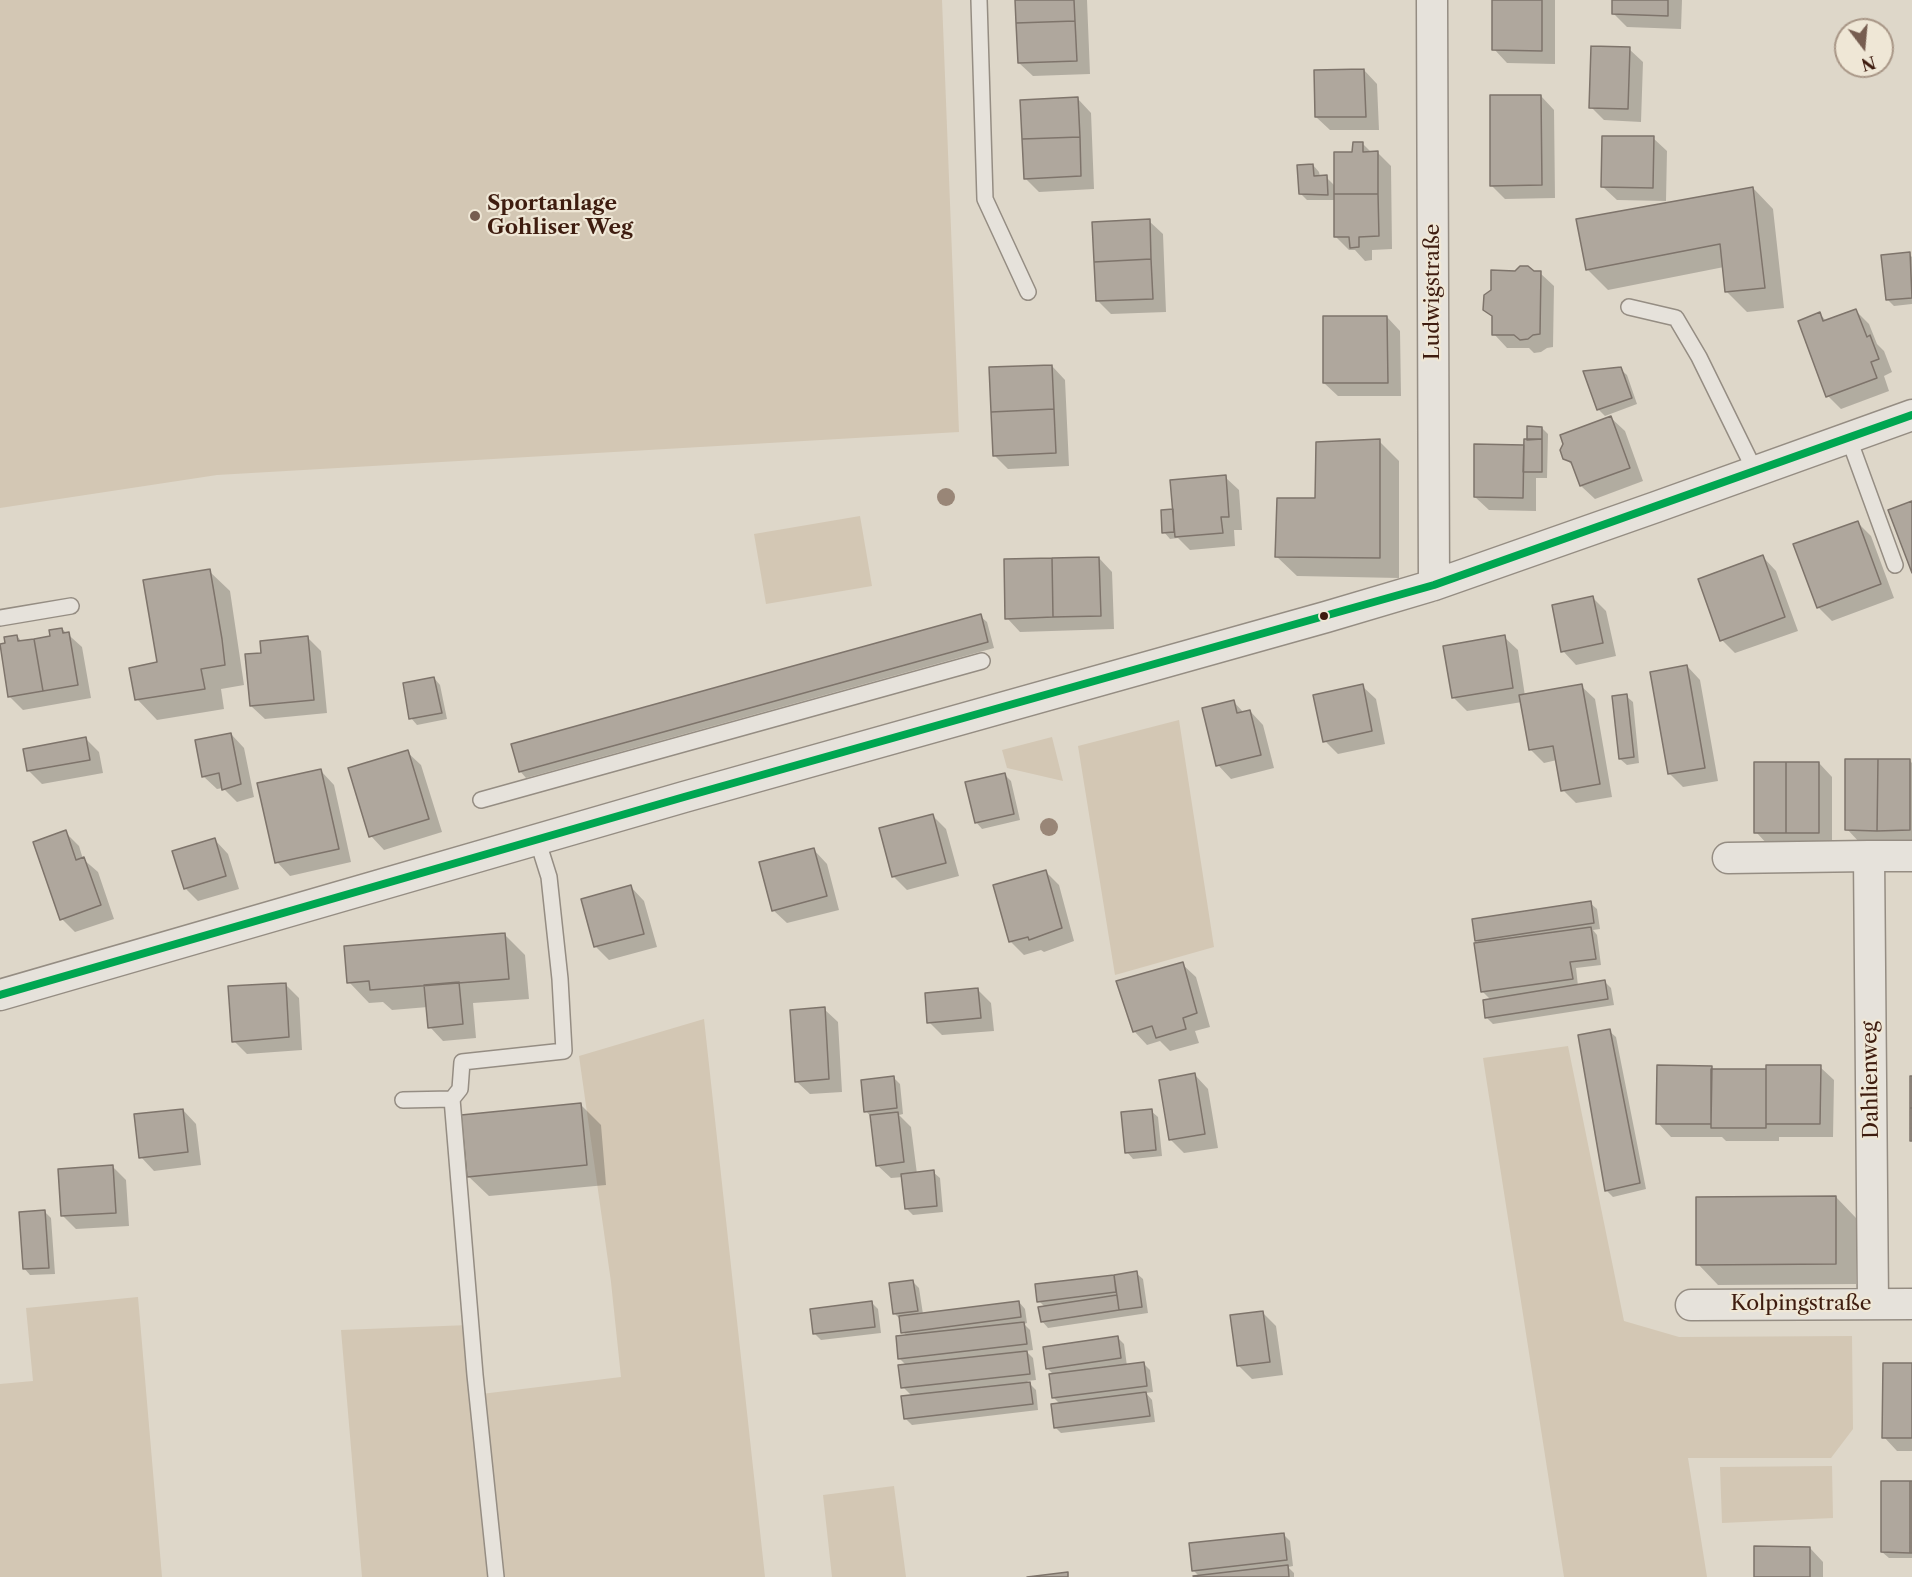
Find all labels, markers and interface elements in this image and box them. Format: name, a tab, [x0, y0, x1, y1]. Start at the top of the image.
north arrow	[1834, 18, 1894, 78]
text: N	[1859, 52, 1878, 75]
place label: Sportanlage Gohliser Weg	[487, 191, 633, 241]
marker: Sportanlage Gohliser Weg	[468, 209, 482, 223]
street label: Ludwigstraße	[1420, 224, 1446, 360]
unlabelled marker	[1318, 610, 1330, 622]
street label: Dahlienweg	[1857, 1021, 1885, 1139]
street label: Kolpingstraße	[1731, 1291, 1871, 1317]

